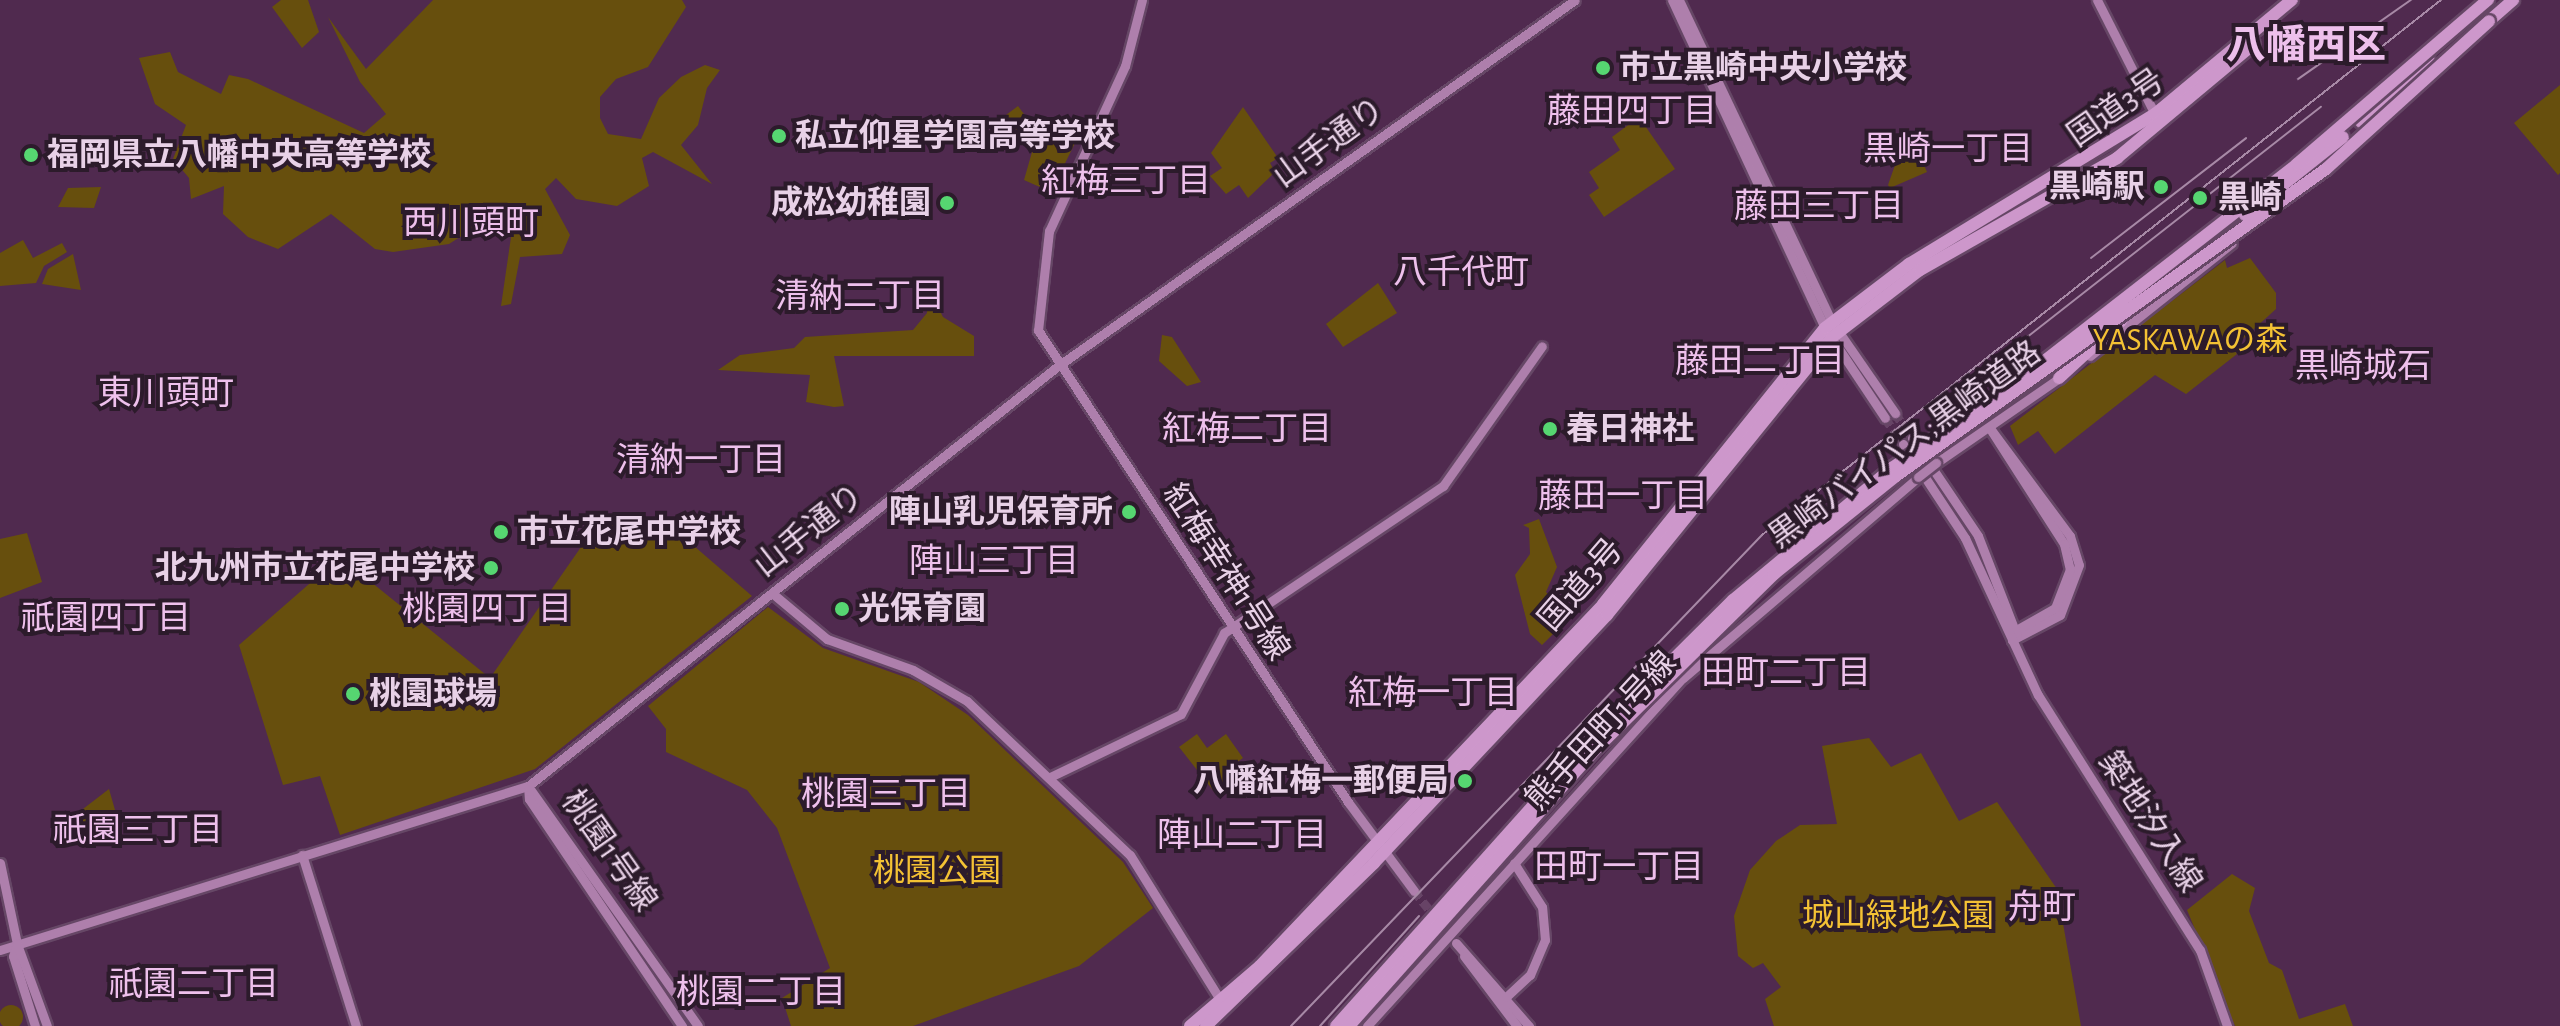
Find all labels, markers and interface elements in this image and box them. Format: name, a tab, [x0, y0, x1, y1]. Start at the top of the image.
district label: 八幡西区	[2226, 22, 2386, 70]
place label: 市立黒崎中央小学校	[1619, 49, 1907, 87]
marker: 市立黒崎中央小学校	[1594, 59, 1612, 77]
street label: 国道3号	[2060, 61, 2172, 155]
street label: 山手通り	[1266, 90, 1392, 196]
district label: 藤田四丁目	[1547, 93, 1717, 133]
place label: 私立仰星学園高等学校	[795, 117, 1115, 155]
marker: 私立仰星学園高等学校	[770, 127, 788, 145]
district label: 黒崎一丁目	[1863, 131, 2033, 171]
place label: 福岡県立八幡中央高等学校	[47, 136, 431, 174]
marker: 福岡県立八幡中央高等学校	[22, 146, 40, 164]
district label: 紅梅三丁目	[1041, 163, 1211, 203]
place label: 黒崎駅	[2049, 168, 2145, 206]
marker: 黒崎駅	[2152, 178, 2170, 196]
place label: 黒崎	[2218, 179, 2282, 217]
place label: 成松幼稚園	[771, 184, 931, 222]
marker: 黒崎	[2189, 187, 2211, 209]
district label: 藤田三丁目	[1734, 188, 1904, 228]
marker: 成松幼稚園	[938, 194, 956, 212]
district label: 西川頭町	[403, 205, 539, 245]
district label: 八千代町	[1393, 254, 1529, 294]
district label: 清納二丁目	[775, 278, 945, 318]
park label: YASKAWAの森	[2093, 321, 2287, 359]
street label: 黒崎バイパス;黒崎道路	[1761, 333, 2049, 557]
district label: 藤田二丁目	[1675, 343, 1845, 383]
district label: 黒崎城石	[2295, 348, 2431, 388]
district label: 東川頭町	[98, 375, 234, 415]
place label: 春日神社	[1566, 410, 1694, 448]
district label: 紅梅二丁目	[1162, 411, 1332, 451]
marker: 春日神社	[1541, 420, 1559, 438]
district label: 清納一丁目	[616, 442, 786, 482]
street label: 山手通り	[747, 476, 871, 586]
street label: 紅梅幸神1号線	[1155, 476, 1297, 668]
district label: 藤田一丁目	[1538, 478, 1708, 518]
place label: 陣山乳児保育所	[889, 493, 1113, 531]
marker: 陣山乳児保育所	[1120, 503, 1138, 521]
place label: 市立花尾中学校	[517, 513, 741, 551]
marker: 市立花尾中学校	[492, 523, 510, 541]
street label: 国道3号	[1531, 531, 1631, 639]
district label: 陣山三丁目	[909, 543, 1079, 583]
place label: 北九州市立花尾中学校	[155, 549, 475, 587]
marker: 北九州市立花尾中学校	[482, 559, 500, 577]
place label: 光保育園	[858, 590, 986, 628]
district label: 桃園四丁目	[402, 591, 572, 631]
district label: 祇園四丁目	[21, 600, 191, 640]
marker: 光保育園	[833, 600, 851, 618]
street label: 熊手田町1号線	[1518, 644, 1684, 818]
district label: 田町二丁目	[1701, 655, 1871, 695]
place label: 桃園球場	[369, 675, 497, 713]
district label: 紅梅一丁目	[1348, 675, 1518, 715]
marker: 桃園球場	[344, 685, 362, 703]
street label: 築地汐入線	[2090, 744, 2210, 900]
place label: 八幡紅梅一郵便局	[1193, 762, 1449, 800]
marker: 八幡紅梅一郵便局	[1456, 772, 1474, 790]
district label: 桃園三丁目	[801, 776, 971, 816]
street label: 桃園1号線	[553, 783, 665, 919]
district label: 祇園三丁目	[53, 812, 223, 852]
district label: 陣山二丁目	[1157, 817, 1327, 857]
district label: 田町一丁目	[1534, 849, 1704, 889]
park label: 桃園公園	[873, 852, 1001, 890]
district label: 舟町	[2008, 889, 2076, 929]
park label: 城山緑地公園	[1802, 897, 1994, 935]
district label: 祇園二丁目	[109, 966, 279, 1006]
district label: 桃園二丁目	[676, 974, 846, 1014]

